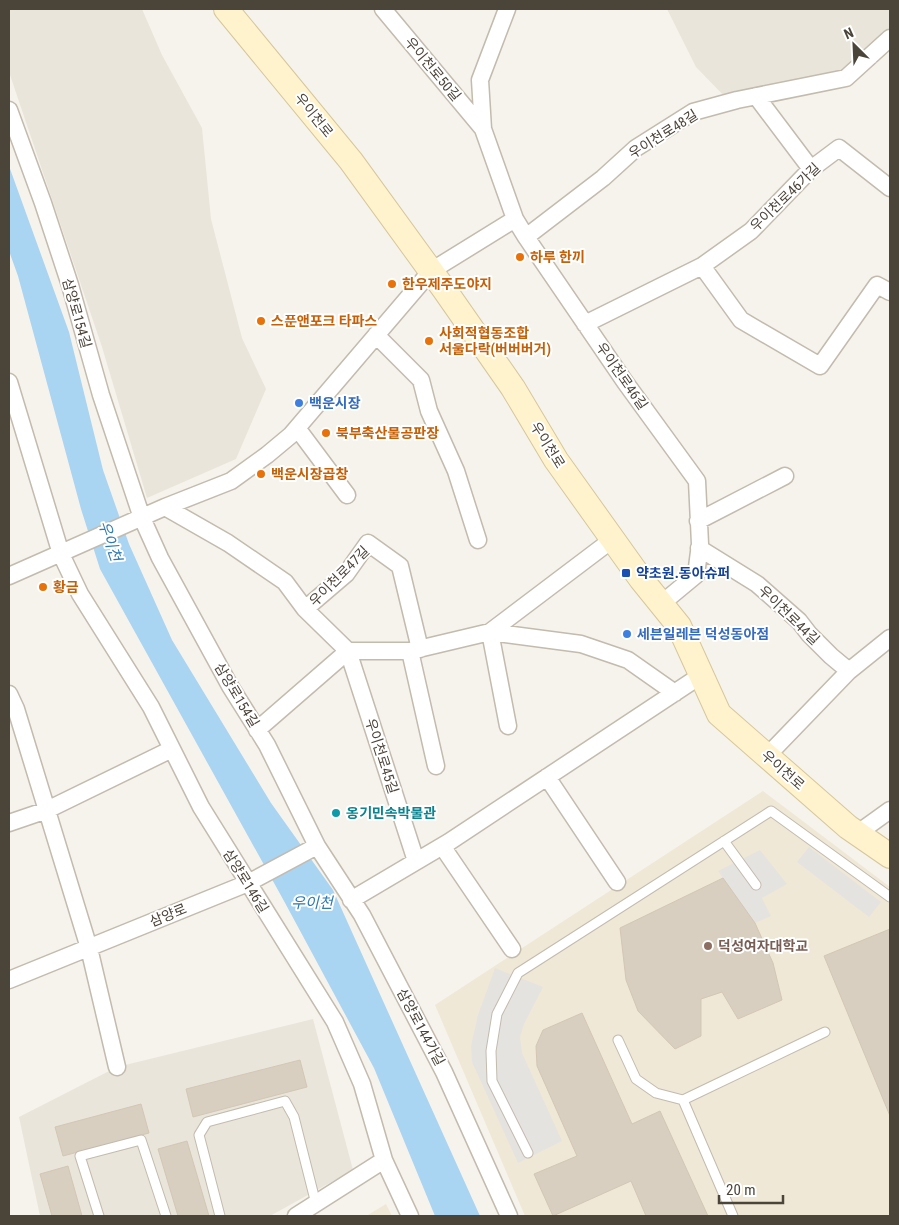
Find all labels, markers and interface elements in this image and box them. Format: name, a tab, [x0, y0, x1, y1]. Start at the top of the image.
north arrow	[829, 20, 879, 70]
text: N	[842, 24, 856, 42]
street label: 우이천로50길	[402, 34, 464, 104]
street label: 우이천로	[292, 90, 337, 140]
street label: 우이천로48길	[626, 106, 700, 162]
street label: 우이천로46가길	[747, 160, 823, 234]
place label: 하루 한끼	[530, 249, 585, 265]
marker: 하루 한끼	[514, 251, 526, 263]
street label: 삼양로154길	[59, 276, 95, 350]
place label: 한우제주도야지	[402, 276, 492, 292]
marker: 한우제주도야지	[386, 278, 398, 290]
place label: 스푼앤포크 타파스	[271, 313, 377, 329]
marker: 스푼앤포크 타파스	[255, 315, 267, 327]
place label: 사회적협동조합 서울다락(버버버거)	[439, 325, 551, 358]
marker: 사회적협동조합 서울다락(버버버거)	[423, 335, 435, 347]
street label: 우이천로46길	[593, 339, 651, 413]
place label: 백운시장	[309, 395, 361, 411]
marker: 백운시장	[293, 397, 305, 409]
street label: 우이천로	[528, 419, 568, 471]
place label: 북부축산물공판장	[336, 425, 439, 441]
marker: 북부축산물공판장	[320, 427, 332, 439]
place label: 백운시장곱창	[271, 466, 348, 482]
marker: 백운시장곱창	[255, 468, 267, 480]
water label: 우이천	[95, 518, 126, 566]
street label: 우이천로47길	[306, 543, 372, 609]
place label: 약초원.동아슈퍼	[636, 565, 730, 581]
marker: 약초원.동아슈퍼	[620, 567, 632, 579]
place label: 황금	[53, 579, 79, 595]
marker: 황금	[37, 581, 49, 593]
street label: 우이천로44길	[755, 582, 823, 648]
place label: 세븐일레븐 덕성동아점	[637, 626, 769, 642]
marker: 세븐일레븐 덕성동아점	[621, 628, 633, 640]
street label: 삼양로154길	[212, 660, 262, 730]
street label: 우이천로45길	[362, 716, 402, 796]
street label: 우이천로	[758, 747, 808, 793]
place label: 옹기민속박물관	[346, 805, 436, 821]
marker: 옹기민속박물관	[330, 807, 342, 819]
street label: 삼양로146길	[220, 846, 272, 916]
water label: 우이천	[291, 894, 335, 912]
street label: 삼양로	[147, 900, 189, 930]
place label: 덕성여자대학교	[718, 938, 808, 954]
marker: 덕성여자대학교	[702, 940, 714, 952]
street label: 삼양로144가길	[394, 986, 448, 1068]
scale bar	[719, 1172, 783, 1204]
text: 20 m	[726, 1181, 756, 1199]

